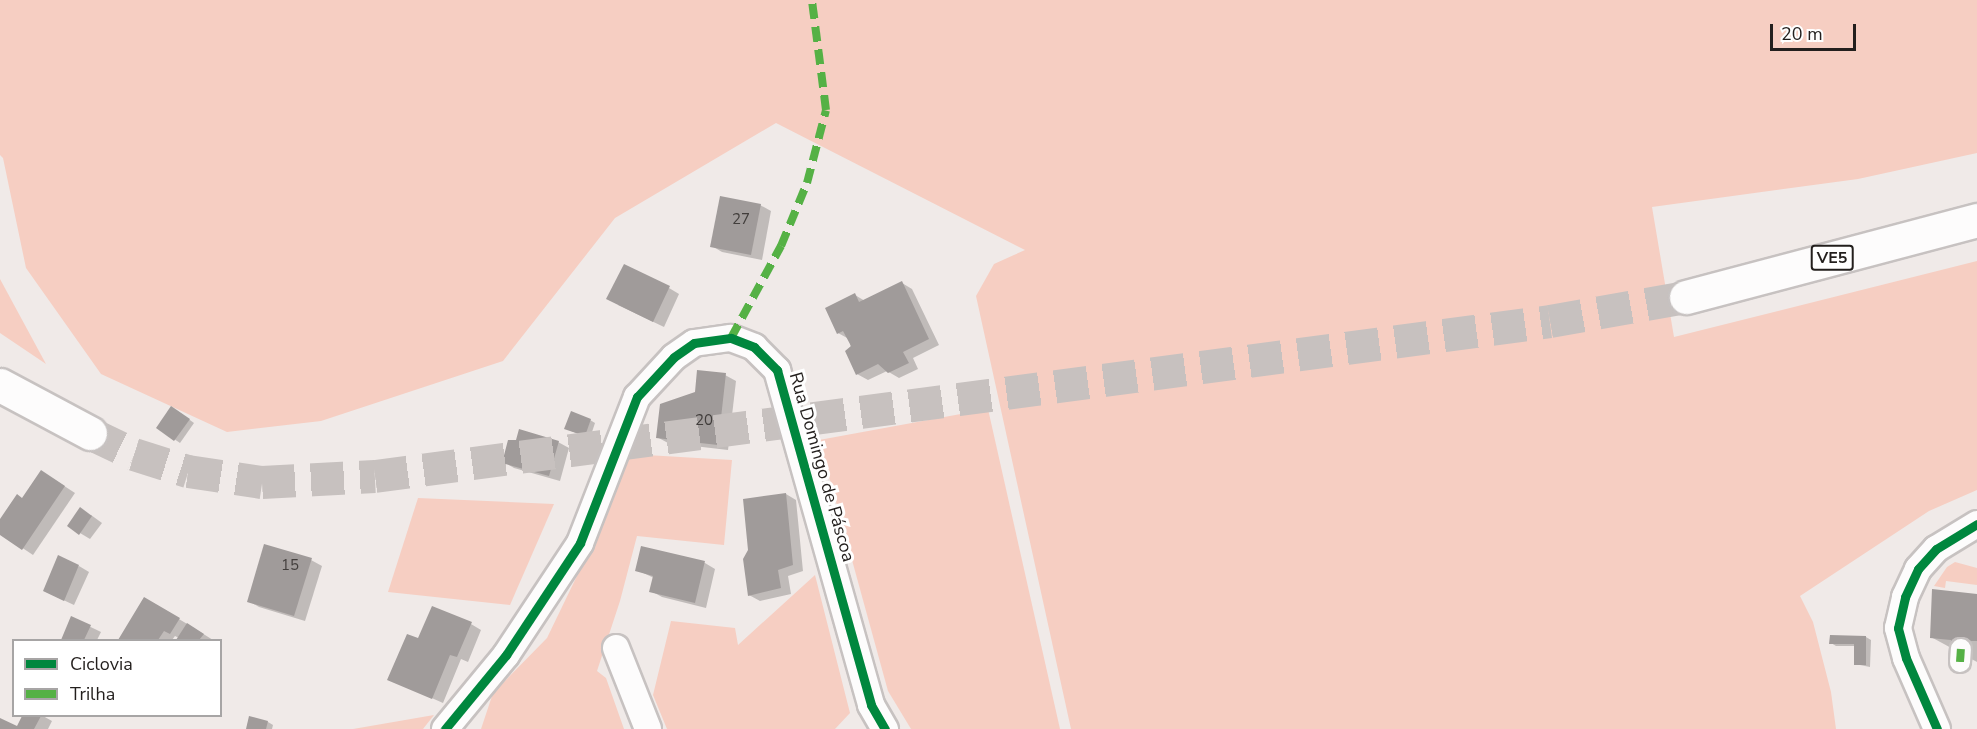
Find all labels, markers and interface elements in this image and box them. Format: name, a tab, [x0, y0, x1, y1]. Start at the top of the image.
scale bar	[1773, 12, 1858, 50]
text: 20 m	[1781, 22, 1823, 46]
house number: 27	[732, 211, 750, 229]
road number: VE5	[1810, 245, 1854, 271]
street label: Rua Domingo de Páscoa	[785, 370, 859, 564]
house number: 20	[695, 412, 713, 430]
house number: 15	[281, 557, 299, 575]
legend	[12, 639, 222, 717]
text: Ciclovia	[70, 652, 133, 676]
text: Trilha	[70, 682, 115, 706]

